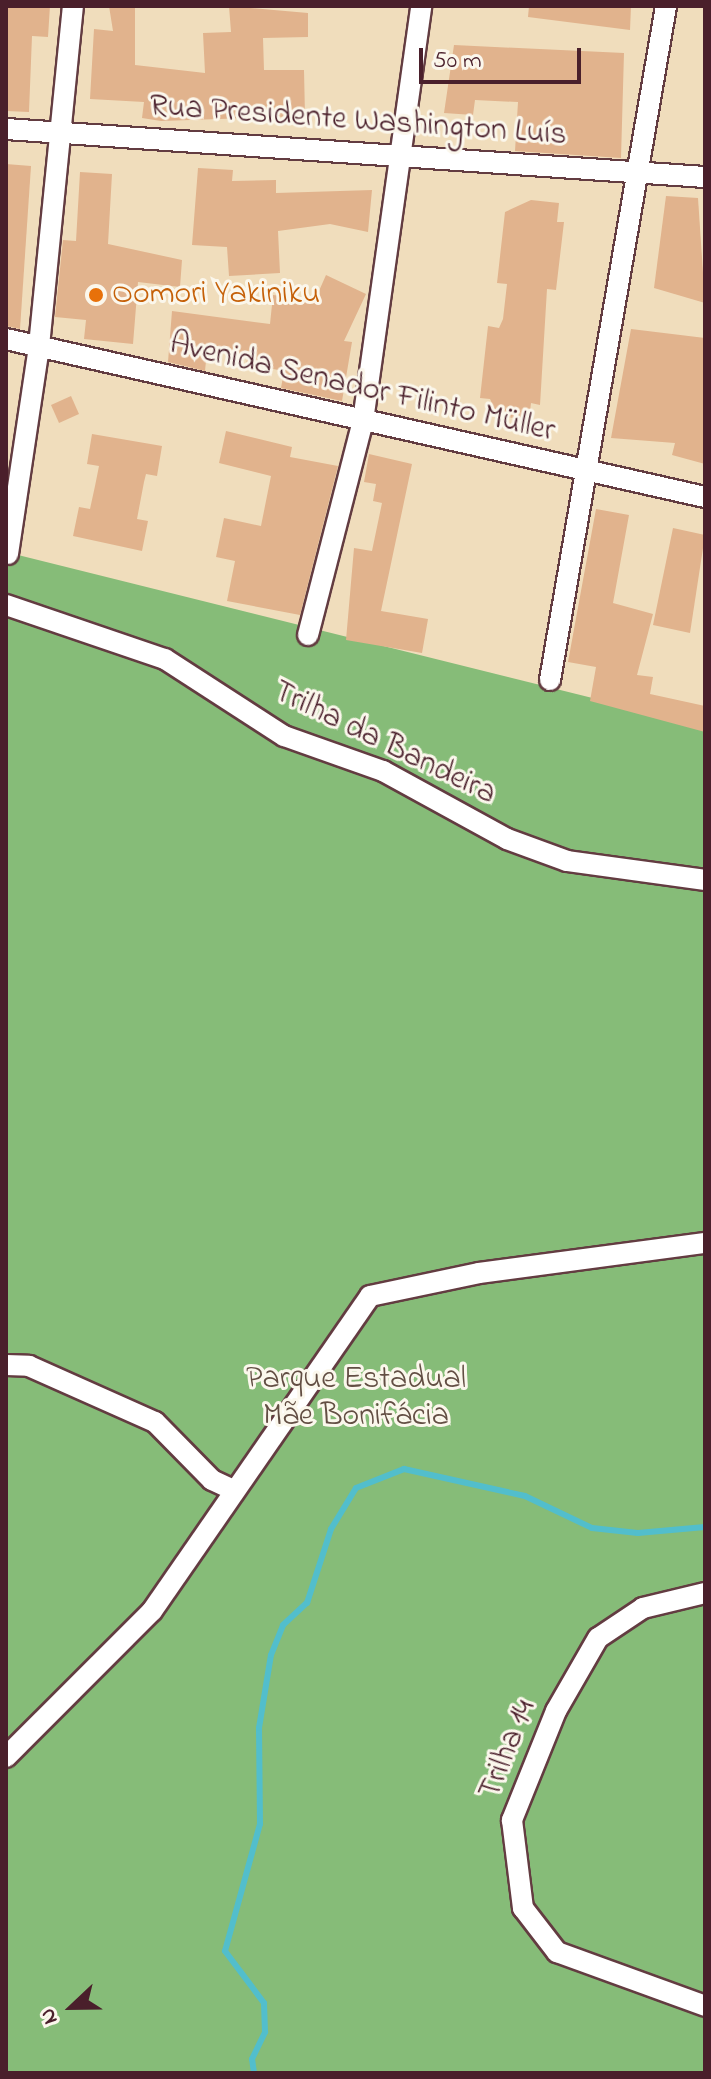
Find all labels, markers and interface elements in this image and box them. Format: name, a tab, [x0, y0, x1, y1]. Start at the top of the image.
scale bar	[423, 32, 585, 82]
text: 50 m	[433, 44, 482, 79]
street label: Rua Presidente Washington Luís	[148, 88, 568, 156]
place label: Oomori Yakiniku	[112, 276, 320, 314]
marker: Oomori Yakiniku	[87, 286, 105, 304]
street label: Avenida Senador Filinto Müller	[166, 326, 558, 452]
street label: Trilha da Bandeira	[266, 673, 502, 815]
park label: Parque Estadual Mãe Bonifácia	[246, 1362, 466, 1437]
street label: Trilha 14	[472, 1695, 546, 1805]
north arrow	[32, 1967, 112, 2047]
text: N	[32, 2003, 67, 2029]

